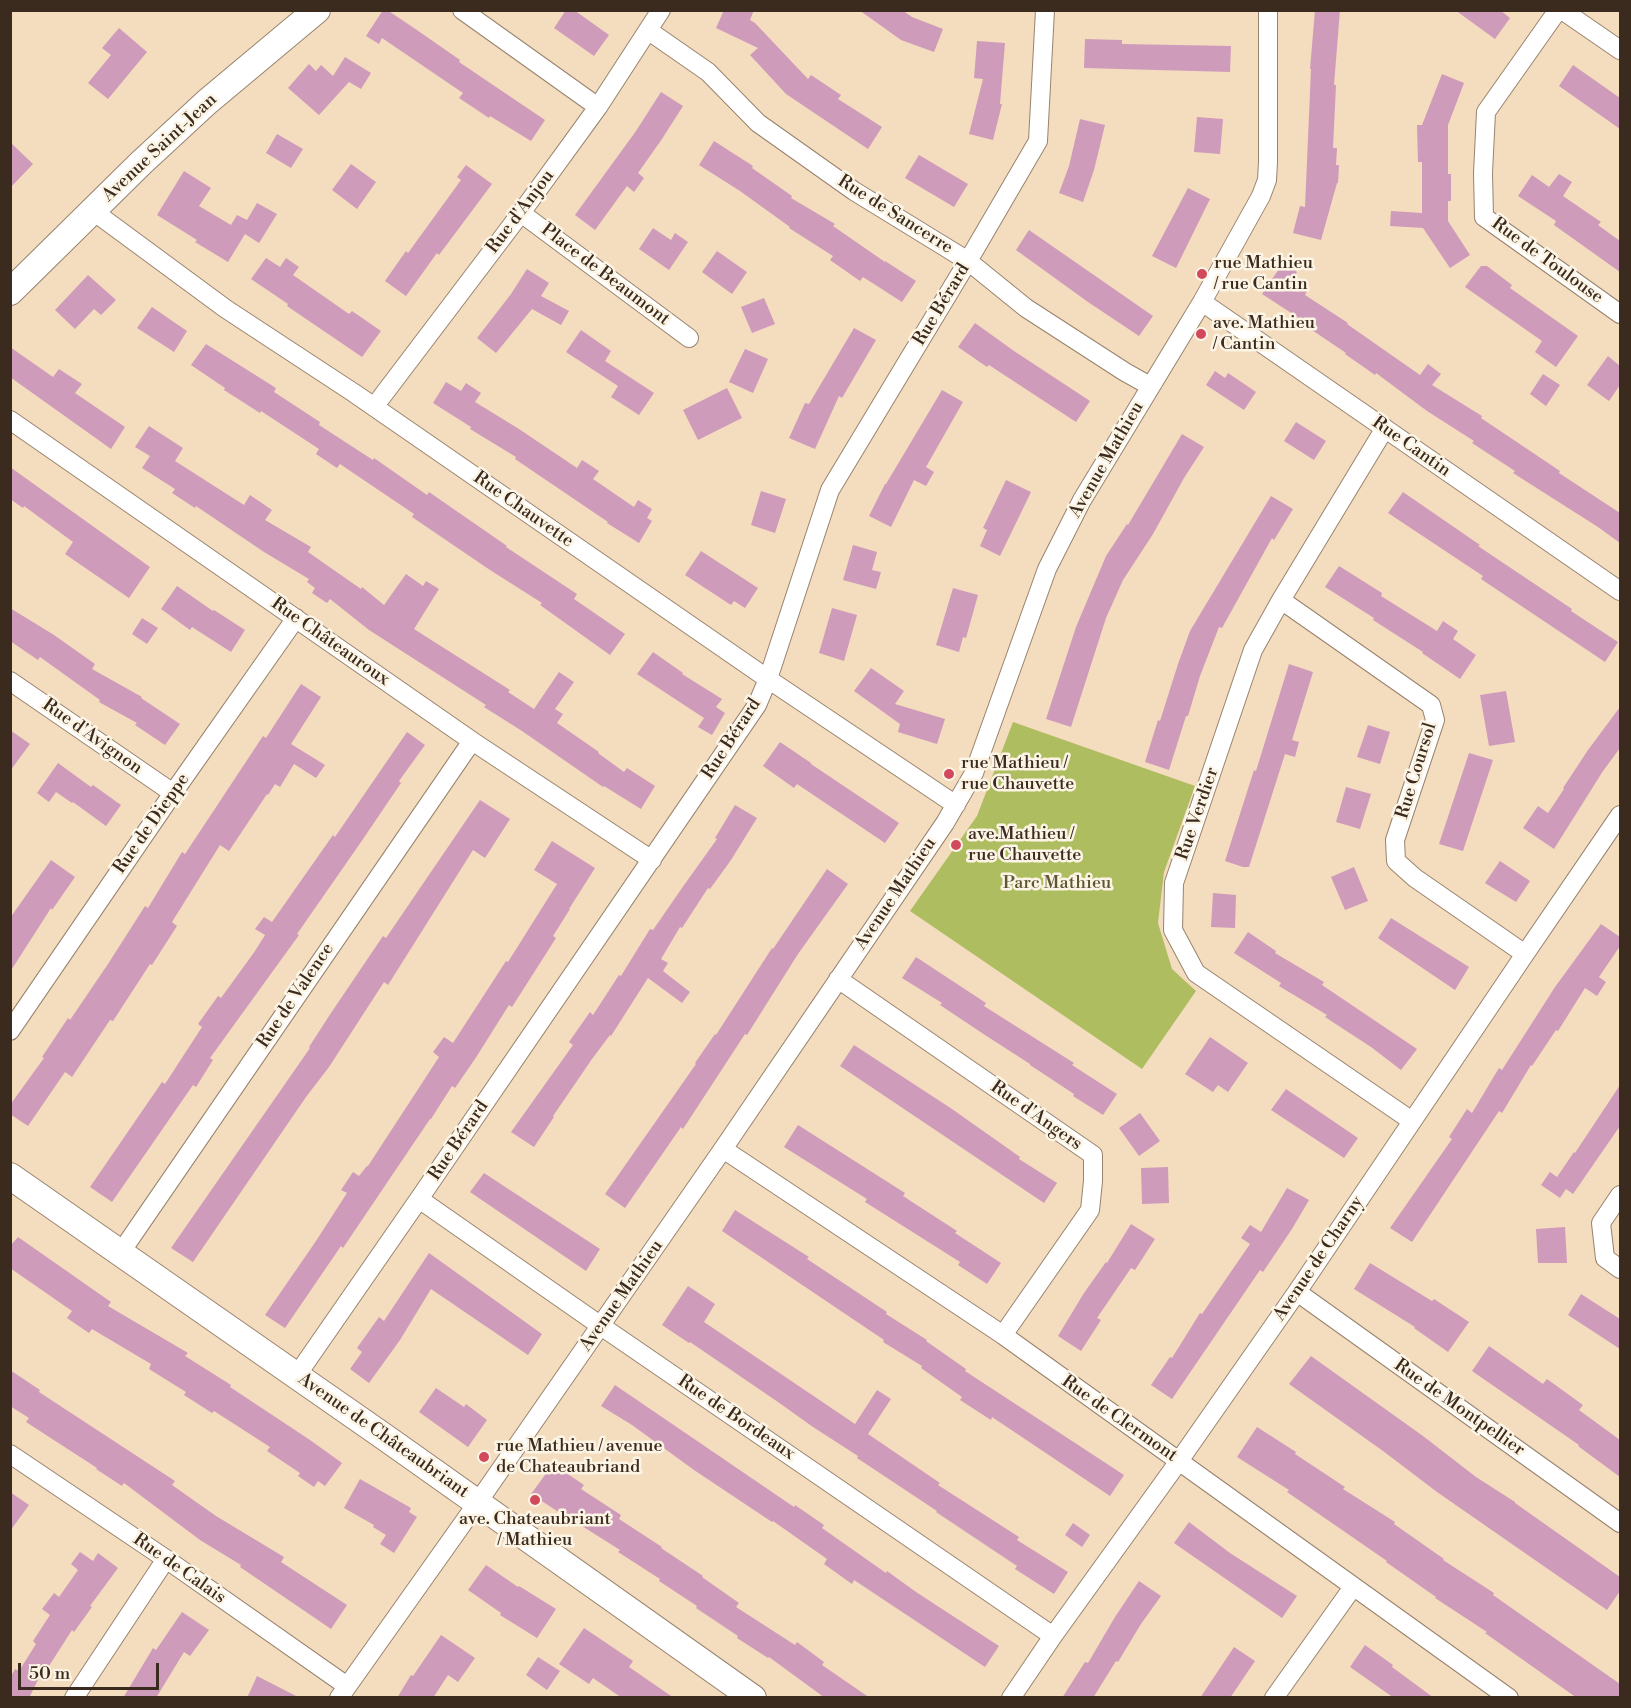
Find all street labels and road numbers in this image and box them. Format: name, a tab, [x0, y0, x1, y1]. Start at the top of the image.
street label: Avenue Saint-Jean	[98, 89, 222, 207]
street label: Rue d'Anjou	[483, 166, 559, 258]
street label: Rue de Sancerre	[833, 171, 957, 259]
street label: Rue de Toulouse	[1487, 213, 1607, 309]
street label: Place de Beaumont	[536, 220, 674, 330]
street label: Rue Bérard	[909, 260, 975, 350]
street label: Avenue Mathieu	[1065, 398, 1149, 522]
street label: Rue Cantin	[1368, 412, 1454, 482]
street label: Rue Chauvette	[469, 467, 577, 553]
street label: Rue Châteauroux	[267, 593, 393, 691]
street label: Rue d'Avignon	[38, 695, 146, 779]
street label: Rue Bérard	[698, 695, 766, 783]
street label: Rue Coursol	[1392, 720, 1442, 822]
street label: Rue Verdier	[1172, 765, 1224, 863]
street label: Rue de Dieppe	[109, 770, 195, 878]
street label: Avenue Mathieu	[851, 834, 941, 954]
street label: Rue de Valence	[253, 939, 339, 1053]
street label: Rue d'Angers	[986, 1077, 1086, 1155]
street label: Rue Bérard	[424, 1097, 494, 1185]
street label: Avenue de Charny	[1269, 1193, 1369, 1325]
street label: Avenue Mathieu	[576, 1236, 668, 1356]
street label: Rue de Montpellier	[1389, 1355, 1529, 1461]
street label: Avenue de Châteaubriant	[293, 1369, 473, 1503]
street label: Rue de Bordeaux	[673, 1371, 799, 1465]
street label: Rue de Clermont	[1057, 1371, 1181, 1467]
street label: Rue de Calais	[128, 1529, 230, 1609]

